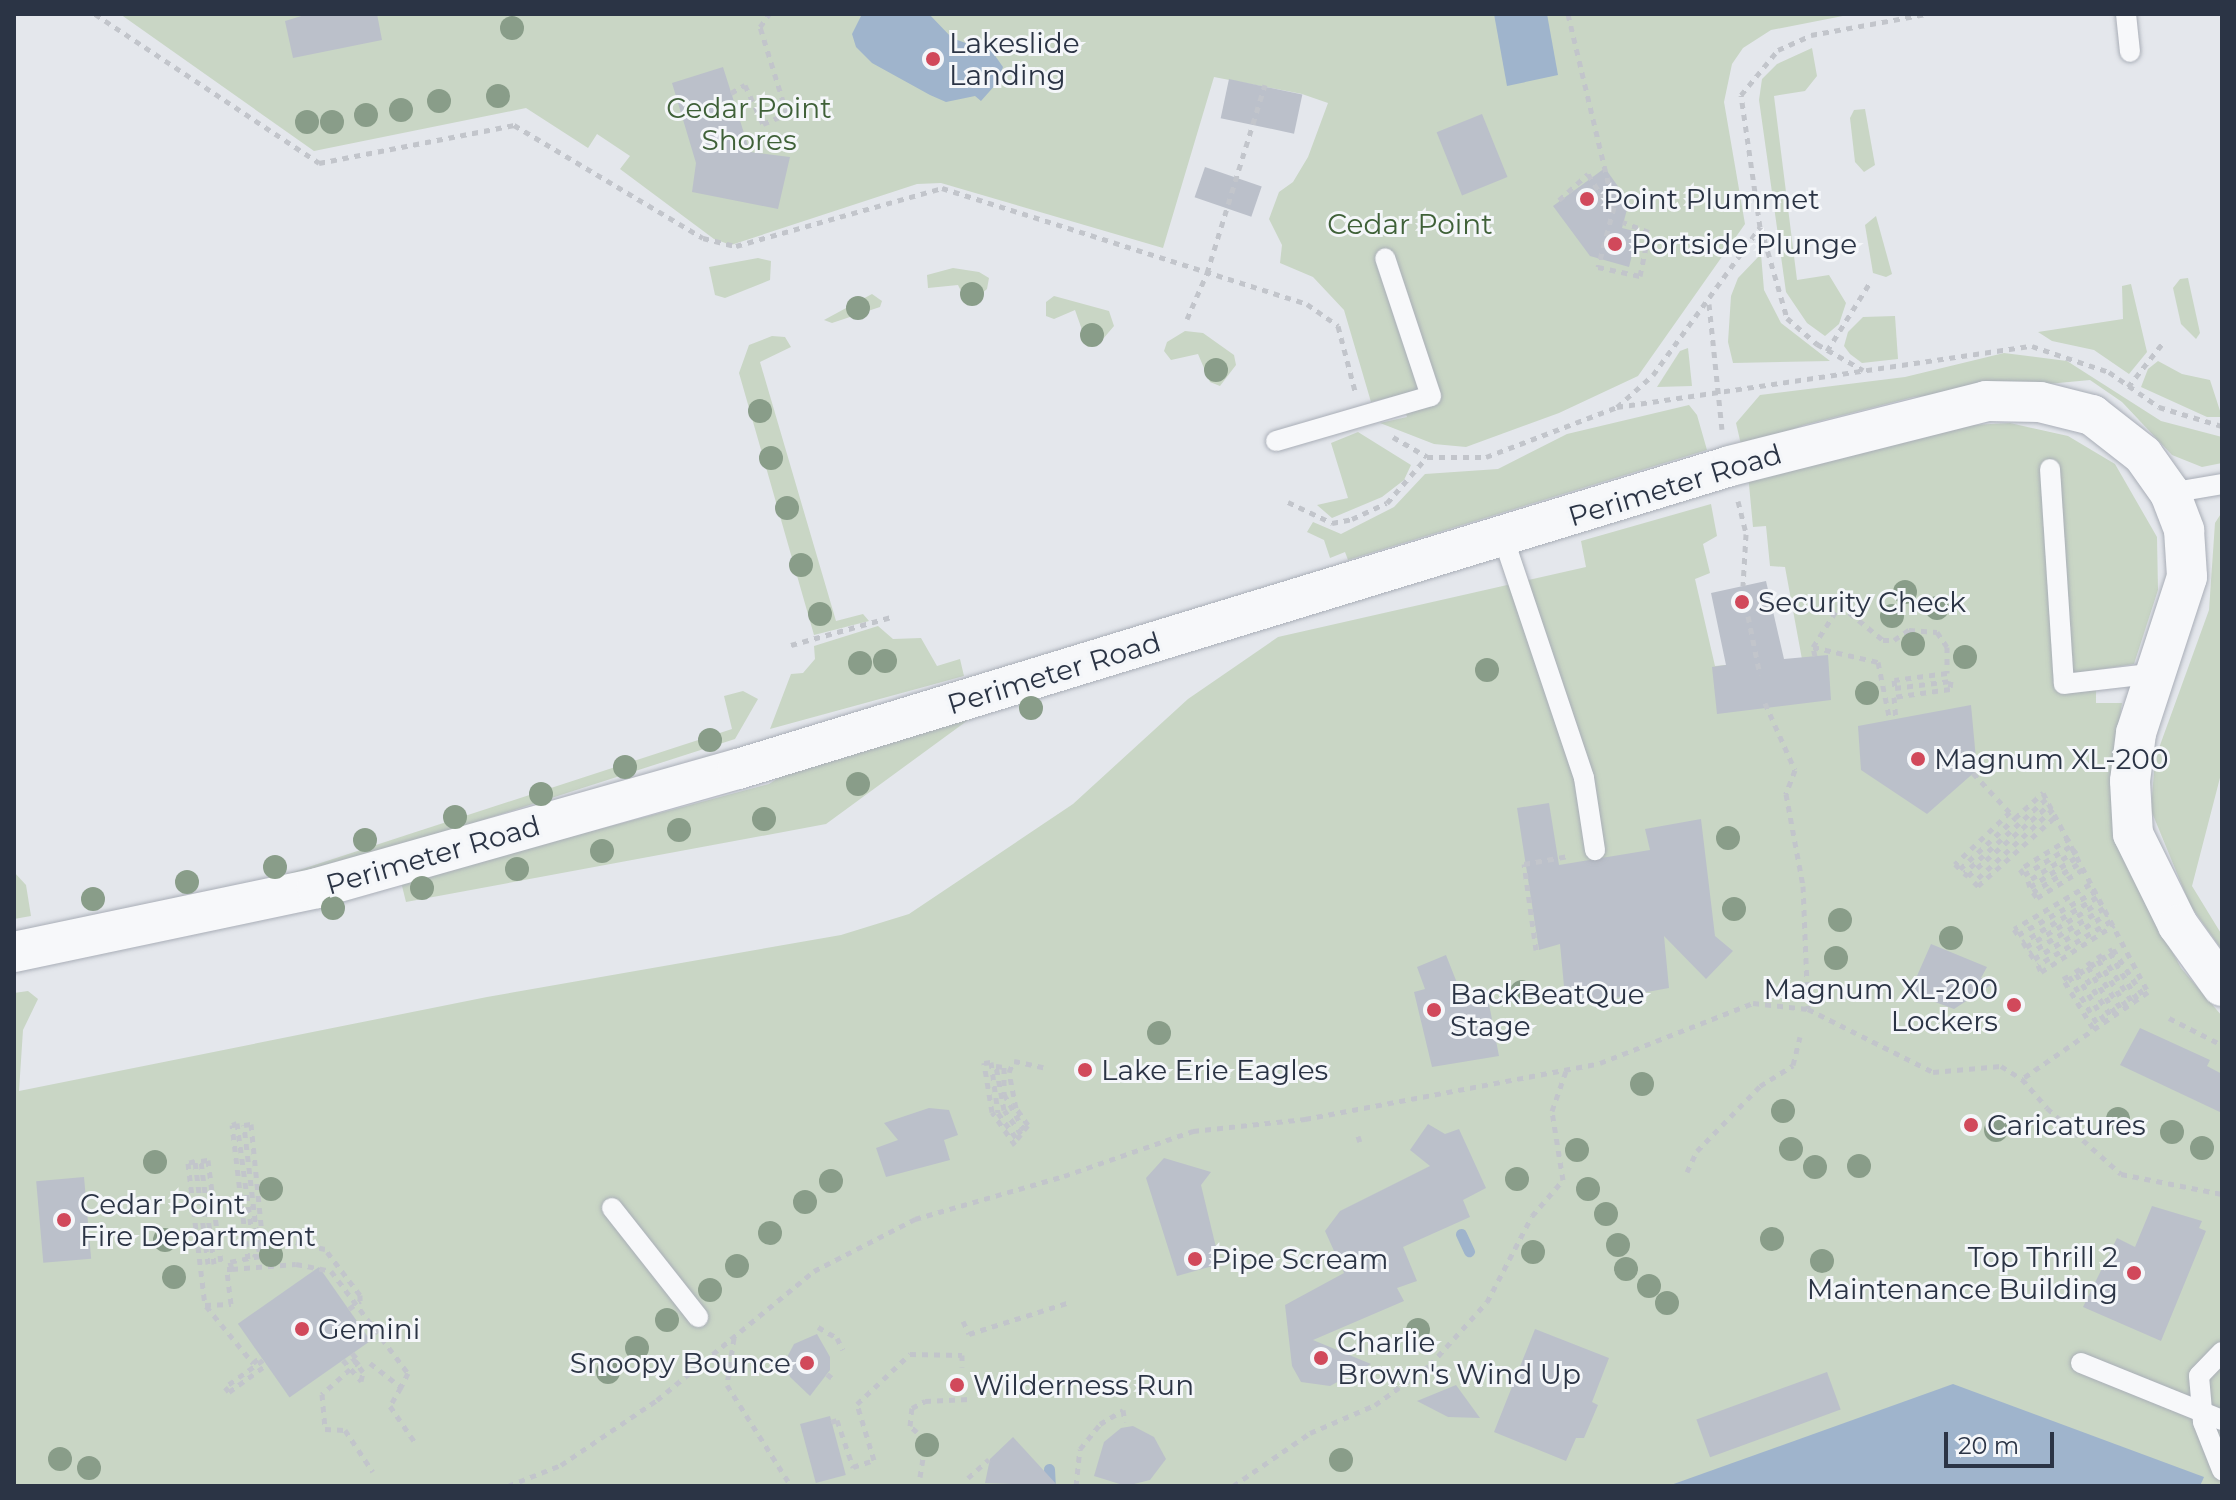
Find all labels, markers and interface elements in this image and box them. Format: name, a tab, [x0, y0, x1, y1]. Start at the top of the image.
place label: Lakeslide Landing	[949, 26, 1080, 92]
marker: Lakeslide Landing	[924, 50, 942, 68]
park label: Cedar Point Shores	[666, 91, 832, 157]
place label: Point Plummet	[1603, 182, 1820, 216]
marker: Point Plummet	[1578, 190, 1596, 208]
park label: Cedar Point	[1327, 207, 1493, 241]
place label: Portside Plunge	[1631, 227, 1857, 261]
marker: Portside Plunge	[1606, 235, 1624, 253]
street label: Perimeter Road	[1564, 437, 1786, 533]
place label: Security Check	[1758, 585, 1966, 619]
marker: Security Check	[1733, 593, 1751, 611]
street label: Perimeter Road	[943, 625, 1165, 721]
place label: Magnum XL-200	[1934, 742, 2168, 776]
marker: Magnum XL-200	[1909, 750, 1927, 768]
street label: Perimeter Road	[322, 808, 544, 902]
place label: Magnum XL-200 Lockers	[1764, 972, 1998, 1038]
place label: BackBeatQue Stage	[1450, 977, 1645, 1043]
marker: Magnum XL-200 Lockers	[2005, 996, 2023, 1014]
marker: BackBeatQue Stage	[1425, 1001, 1443, 1019]
place label: Lake Erie Eagles	[1101, 1053, 1328, 1087]
marker: Lake Erie Eagles	[1076, 1061, 1094, 1079]
place label: Caricatures	[1987, 1108, 2146, 1142]
marker: Caricatures	[1962, 1116, 1980, 1134]
place label: Cedar Point Fire Department	[80, 1187, 316, 1253]
marker: Cedar Point Fire Department	[55, 1211, 73, 1229]
place label: Top Thrill 2 Maintenance Building	[1807, 1240, 2118, 1306]
place label: Pipe Scream	[1211, 1242, 1388, 1276]
marker: Pipe Scream	[1186, 1250, 1204, 1268]
marker: Top Thrill 2 Maintenance Building	[2125, 1264, 2143, 1282]
place label: Gemini	[318, 1312, 420, 1346]
marker: Gemini	[293, 1320, 311, 1338]
place label: Charlie Brown's Wind Up	[1337, 1325, 1581, 1391]
place label: Snoopy Bounce	[570, 1346, 791, 1380]
marker: Charlie Brown's Wind Up	[1312, 1349, 1330, 1367]
marker: Snoopy Bounce	[798, 1354, 816, 1372]
place label: Wilderness Run	[973, 1368, 1194, 1402]
marker: Wilderness Run	[948, 1376, 966, 1394]
scale bar	[1948, 1416, 2058, 1466]
text: 20 m	[1958, 1431, 2019, 1460]

